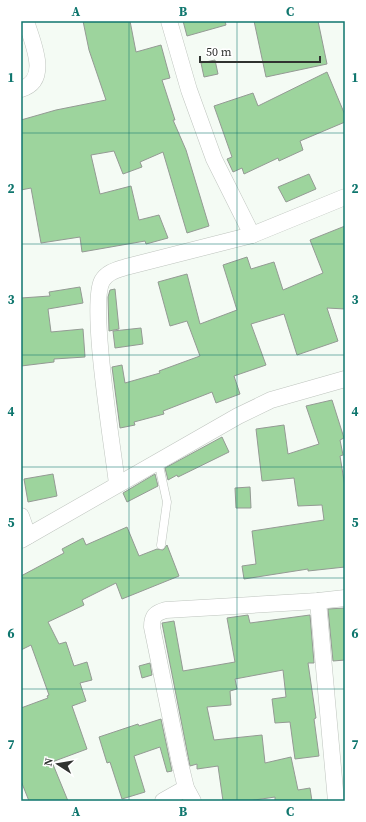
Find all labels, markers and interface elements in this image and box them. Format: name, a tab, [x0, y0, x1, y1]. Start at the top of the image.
text: A	[72, 3, 81, 20]
text: B	[179, 3, 188, 20]
text: C	[286, 3, 294, 20]
scale bar	[200, 38, 320, 64]
text: 50 m	[206, 44, 232, 60]
text: 1	[7, 69, 15, 86]
text: 1	[351, 69, 359, 86]
text: 2	[7, 180, 15, 197]
text: 2	[351, 180, 359, 197]
text: 3	[7, 291, 15, 308]
text: 3	[351, 291, 359, 308]
text: 4	[7, 403, 15, 420]
text: 4	[351, 403, 359, 420]
text: 5	[7, 514, 15, 531]
text: 5	[351, 514, 359, 531]
text: 6	[7, 625, 15, 642]
text: 6	[351, 625, 359, 642]
text: 7	[7, 736, 15, 753]
text: 7	[351, 736, 359, 753]
north arrow	[38, 744, 78, 784]
text: N	[41, 757, 57, 768]
text: A	[72, 803, 81, 820]
text: B	[179, 803, 188, 820]
text: C	[286, 803, 294, 820]

